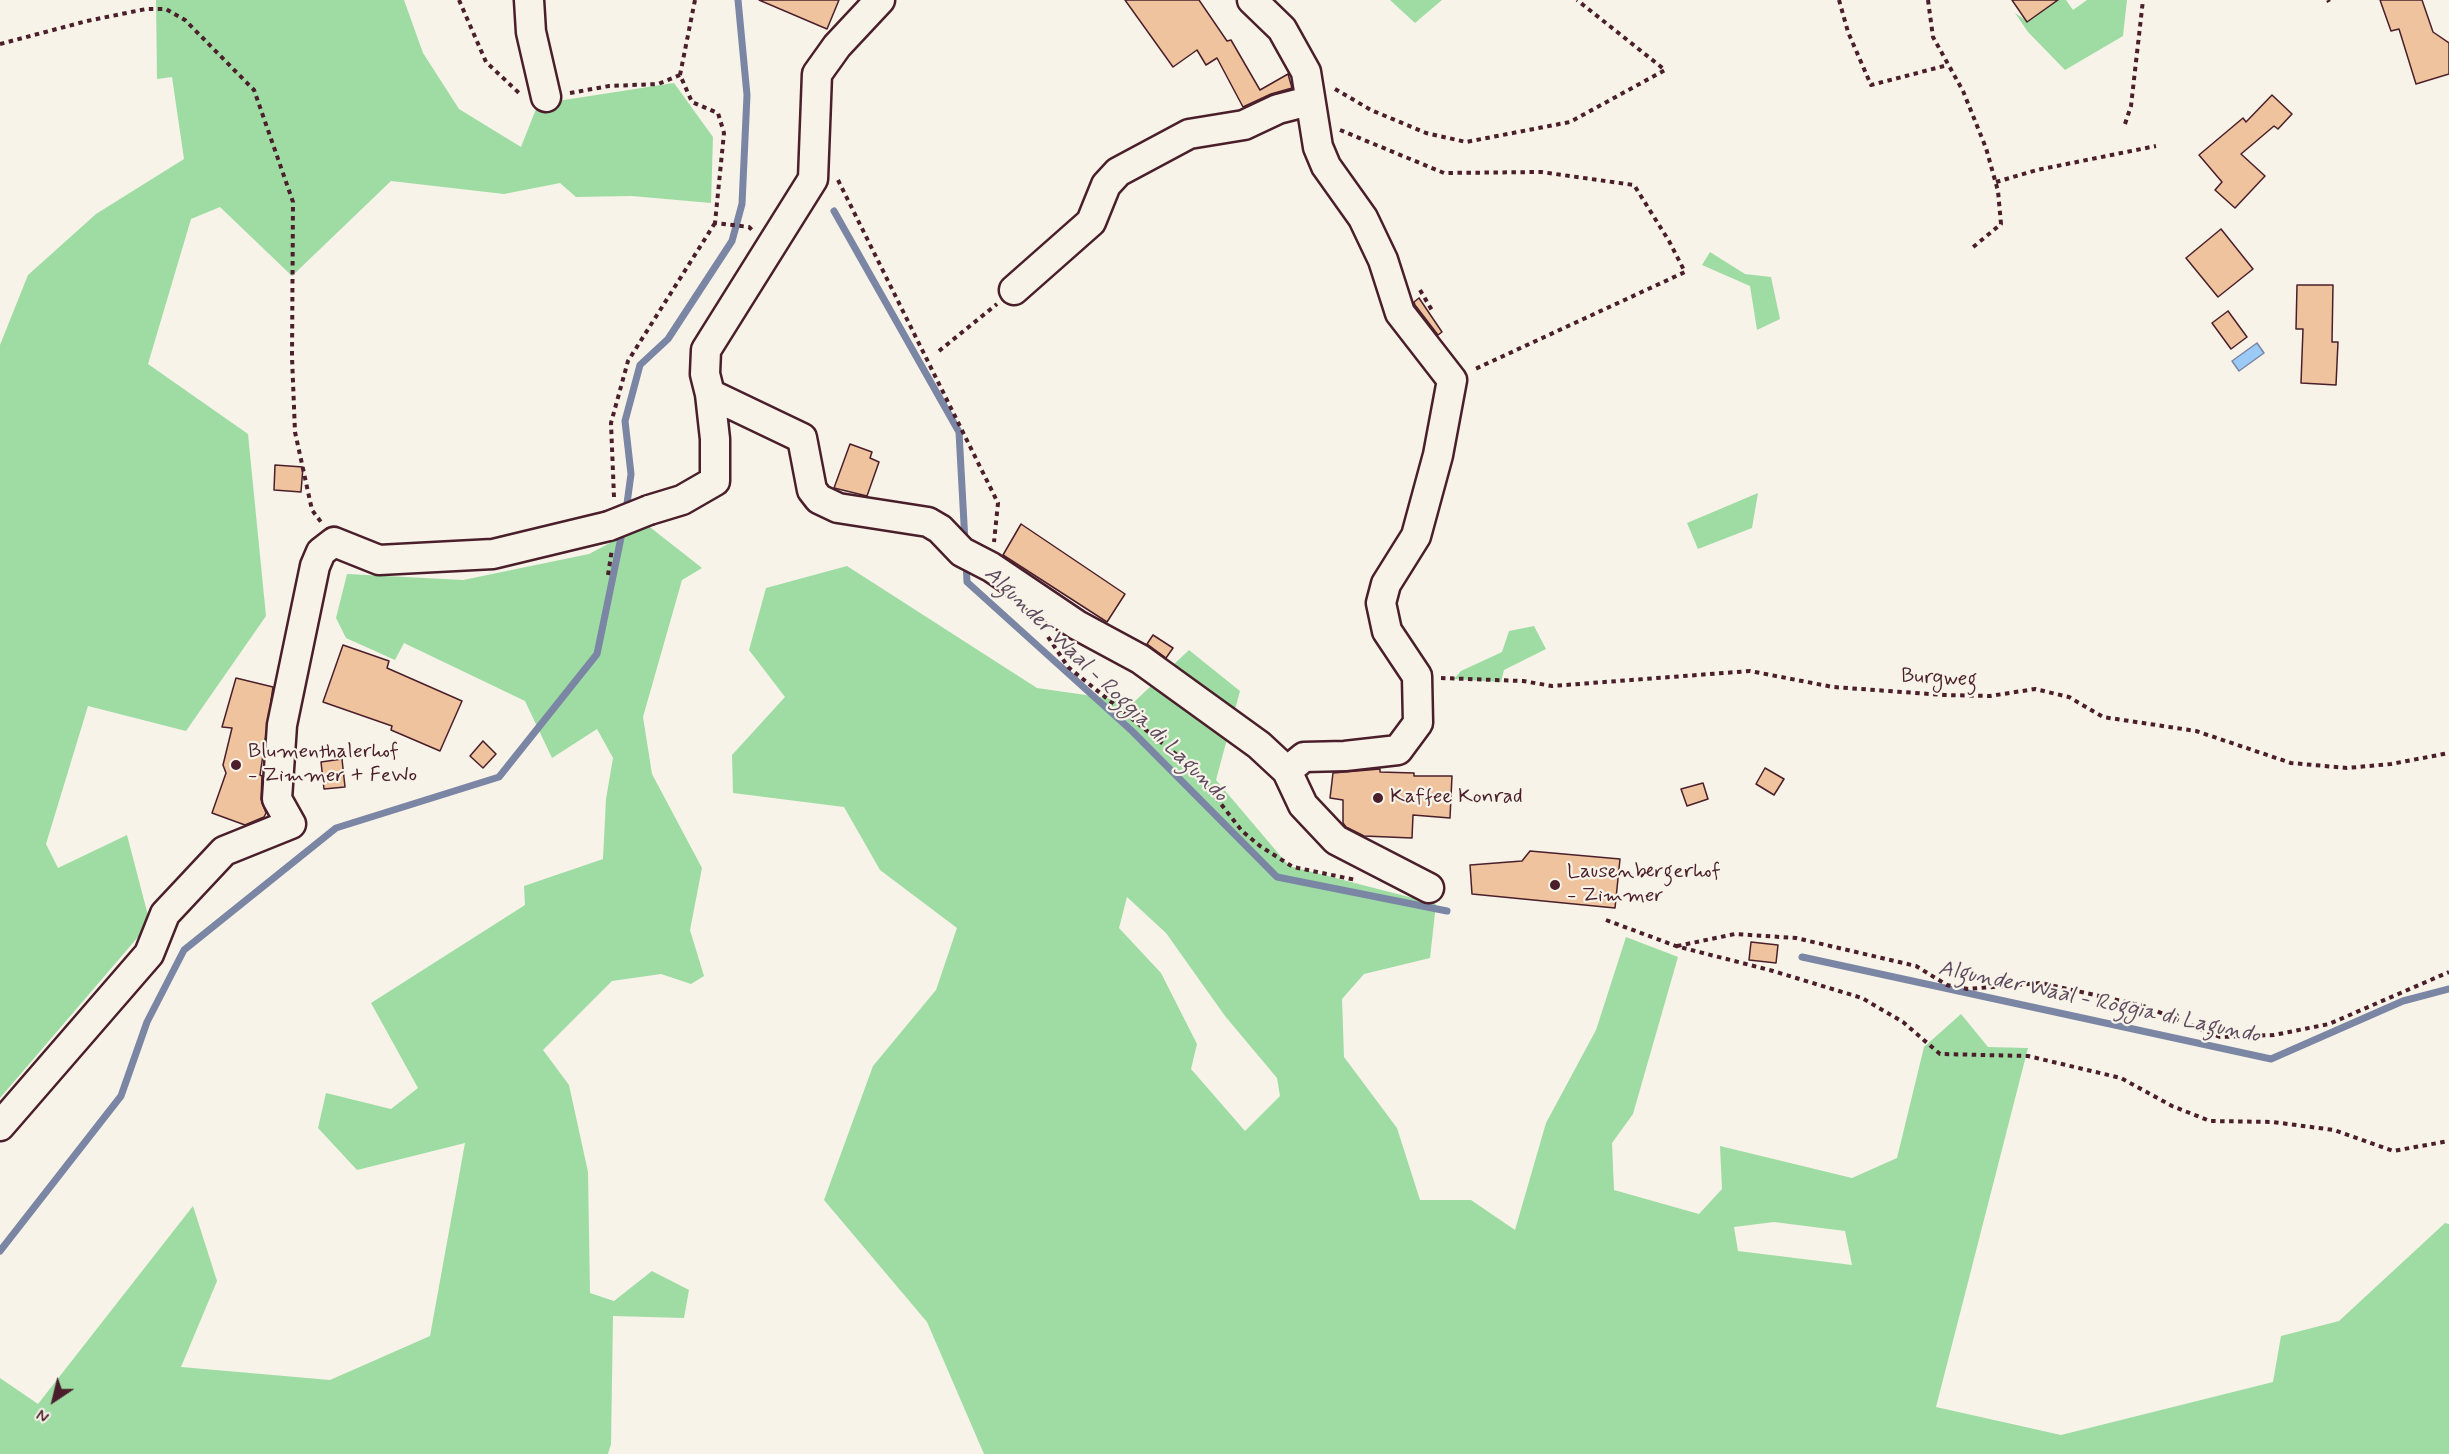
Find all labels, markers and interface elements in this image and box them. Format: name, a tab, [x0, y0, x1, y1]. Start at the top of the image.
water label: Algunder Waal - Roggia di Lagundo	[978, 562, 1232, 808]
street label: Burgweg	[1900, 664, 1978, 694]
place label: Blumenthalerhof - Zimmer + FeWo	[248, 740, 417, 790]
marker: Blumenthalerhof - Zimmer + FeWo	[229, 758, 243, 772]
place label: Kaffee Konrad	[1390, 785, 1523, 811]
marker: Kaffee Konrad	[1371, 791, 1385, 805]
place label: Lausenbergerhof - Zimmer	[1567, 860, 1721, 910]
marker: Lausenbergerhof - Zimmer	[1548, 878, 1562, 892]
water label: Algunder Waal - Roggia di Lagundo	[1936, 956, 2262, 1050]
north arrow	[24, 1370, 84, 1430]
text: N	[33, 1403, 54, 1427]

